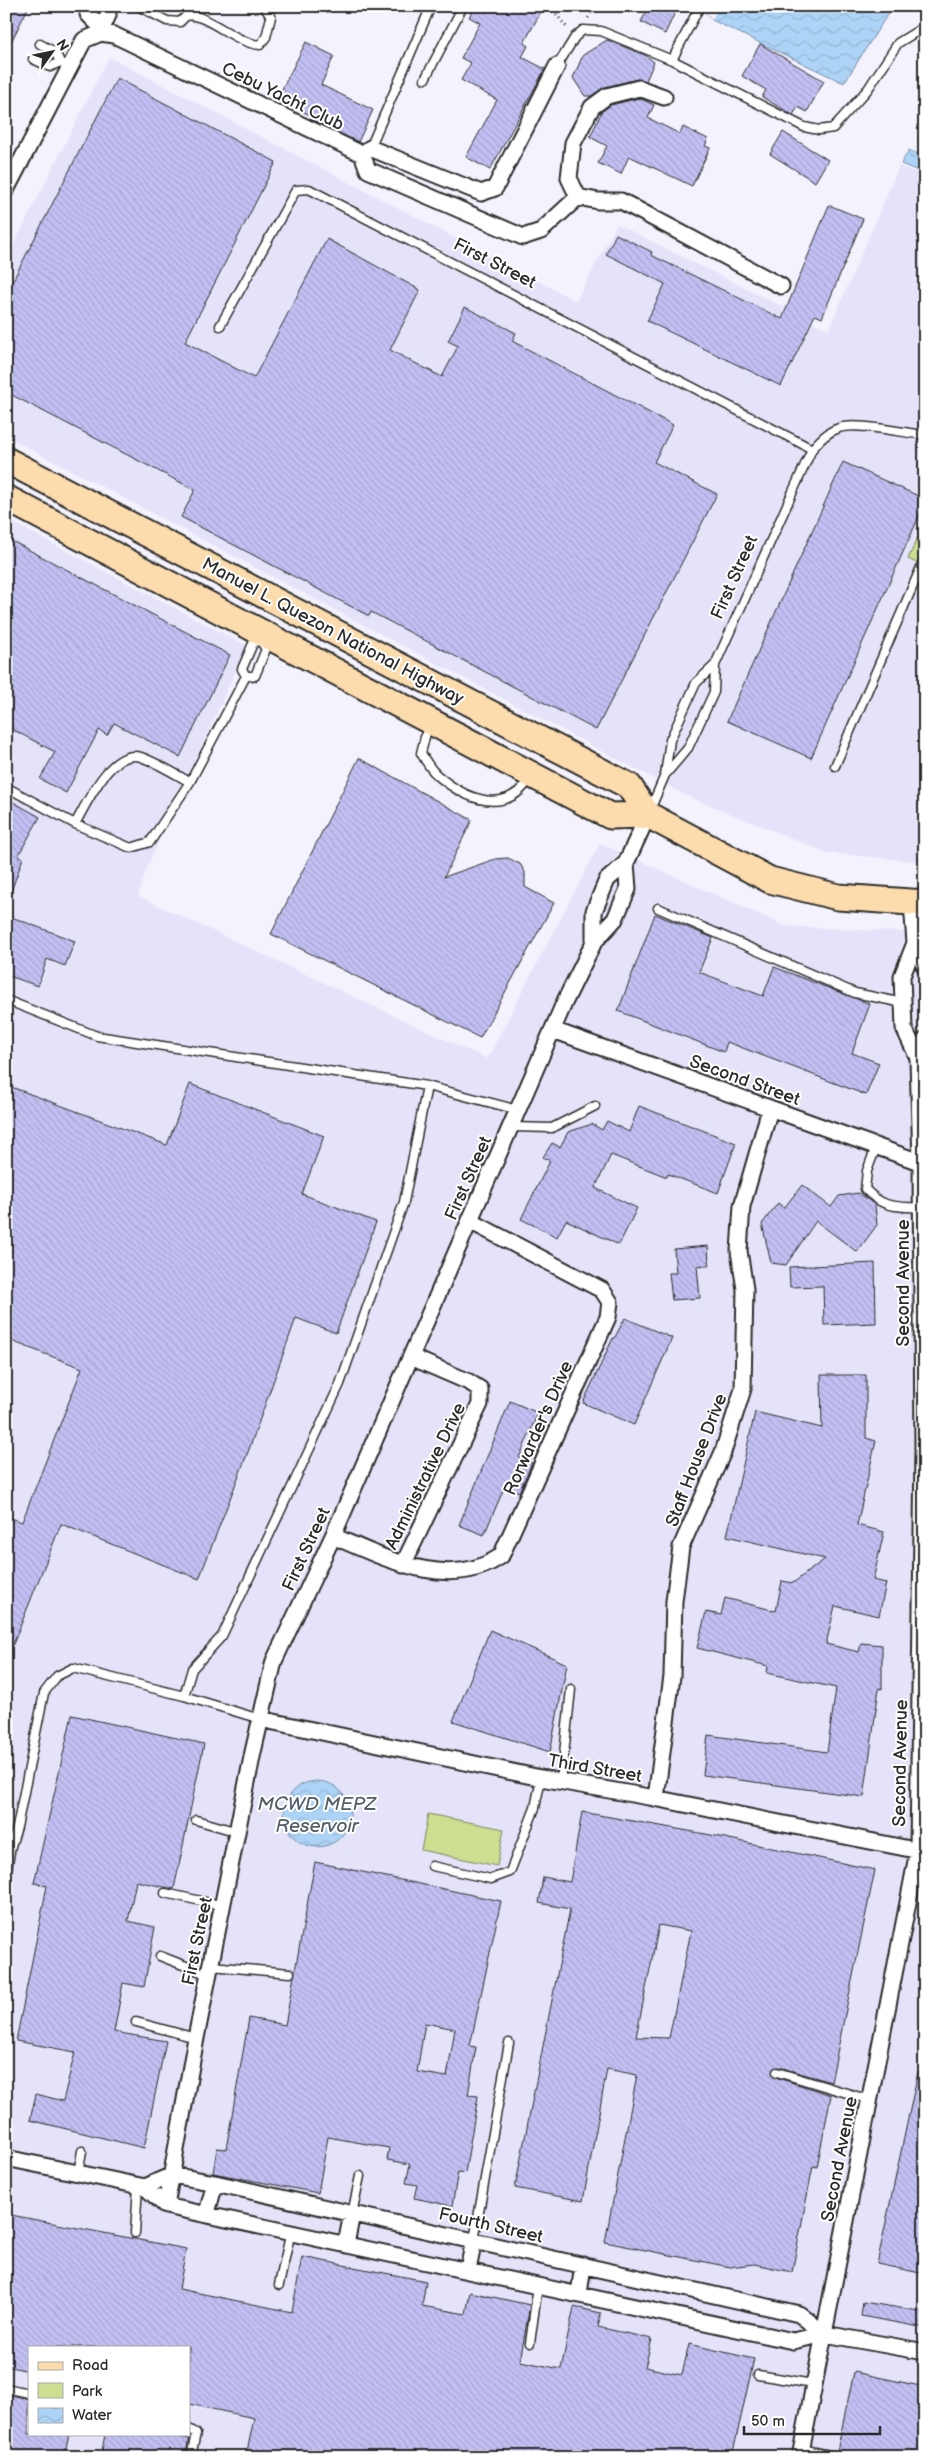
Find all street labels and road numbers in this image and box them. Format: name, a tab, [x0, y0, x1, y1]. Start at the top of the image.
street label: Cebu Yacht Club	[218, 58, 347, 135]
street label: First Street	[450, 234, 540, 293]
street label: First Street	[707, 531, 763, 622]
street label: Manuel L. Quezon National Highway	[198, 553, 468, 710]
street label: Second Street	[687, 1051, 803, 1110]
street label: First Street	[441, 1132, 497, 1223]
street label: Second Avenue	[893, 1219, 914, 1347]
street label: Rorwarder's Drive	[499, 1358, 578, 1499]
street label: Staff House Drive	[661, 1390, 732, 1530]
street label: Administrative Drive	[381, 1399, 470, 1553]
street label: First Street	[278, 1504, 335, 1594]
street label: Second Avenue	[889, 1699, 912, 1827]
street label: Third Street	[546, 1750, 644, 1787]
street label: First Street	[178, 1895, 217, 1987]
street label: Second Avenue	[817, 2094, 862, 2223]
street label: Fourth Street	[437, 2203, 546, 2248]

